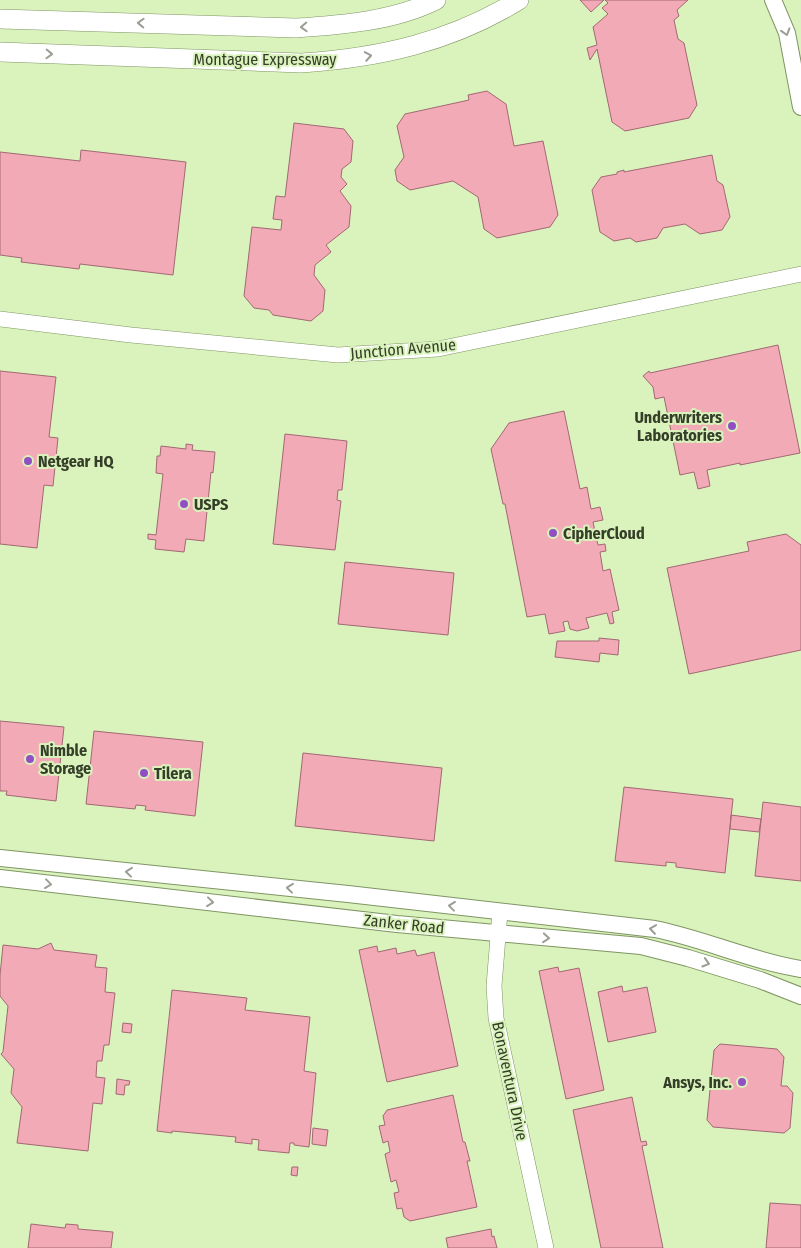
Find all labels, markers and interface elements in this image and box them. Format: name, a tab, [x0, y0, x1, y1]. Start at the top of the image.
one-way arrow	[137, 18, 144, 28]
one-way arrow	[299, 22, 307, 32]
one-way arrow	[780, 28, 790, 36]
one-way arrow	[45, 49, 53, 59]
street label: Montague Expressway	[194, 50, 337, 69]
one-way arrow	[364, 51, 372, 61]
street label: Junction Avenue	[349, 335, 457, 363]
place label: Underwriters Laboratories	[634, 408, 722, 445]
marker: Underwriters Laboratories	[726, 420, 738, 432]
place label: Netgear HQ	[38, 452, 114, 471]
marker: Netgear HQ	[22, 455, 34, 467]
place label: USPS	[194, 495, 228, 514]
marker: USPS	[178, 498, 190, 510]
place label: CipherCloud	[563, 524, 645, 543]
marker: CipherCloud	[547, 527, 559, 539]
place label: Nimble Storage	[40, 741, 91, 778]
marker: Nimble Storage	[24, 753, 36, 765]
place label: Tilera	[154, 764, 192, 783]
marker: Tilera	[138, 767, 150, 779]
one-way arrow	[125, 867, 133, 878]
one-way arrow	[45, 878, 53, 889]
one-way arrow	[286, 883, 294, 894]
one-way arrow	[206, 896, 214, 907]
one-way arrow	[448, 901, 456, 912]
street label: Zanker Road	[363, 910, 445, 938]
one-way arrow	[648, 925, 657, 935]
one-way arrow	[542, 932, 550, 943]
one-way arrow	[701, 958, 709, 968]
street label: Bonaventura Drive	[488, 1020, 532, 1142]
place label: Ansys, Inc.	[662, 1073, 732, 1092]
marker: Ansys, Inc.	[736, 1076, 748, 1088]

